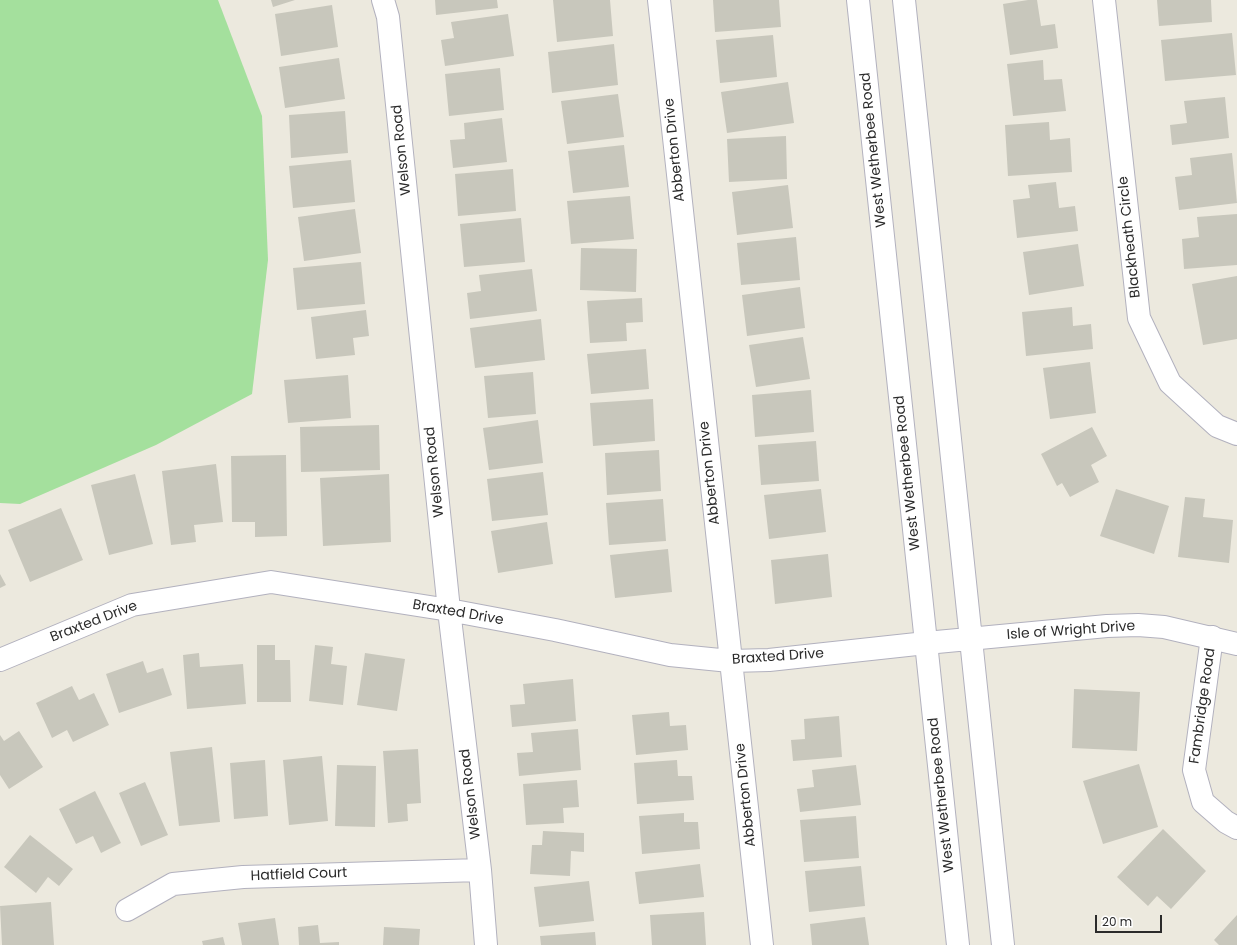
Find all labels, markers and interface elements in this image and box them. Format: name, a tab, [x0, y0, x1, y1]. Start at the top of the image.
street label: West Wetherbee Road	[858, 72, 890, 228]
street label: Abberton Drive	[661, 97, 689, 203]
street label: Welson Road	[389, 104, 415, 196]
street label: Blackheath Circle	[1115, 175, 1145, 299]
street label: West Wetherbee Road	[892, 395, 924, 551]
street label: Abberton Drive	[696, 420, 724, 526]
street label: Welson Road	[422, 426, 448, 518]
street label: Braxted Drive	[411, 597, 505, 629]
street label: Braxted Drive	[48, 598, 140, 646]
street label: Isle of Wright Drive	[1006, 618, 1136, 644]
street label: Braxted Drive	[732, 645, 824, 669]
street label: Fambridge Road	[1187, 647, 1219, 765]
street label: West Wetherbee Road	[926, 717, 958, 873]
street label: Abberton Drive	[732, 742, 760, 848]
street label: Welson Road	[457, 748, 485, 840]
street label: Hatfield Court	[250, 865, 348, 885]
scale bar	[1097, 907, 1164, 933]
text: 20 m	[1102, 913, 1132, 930]

